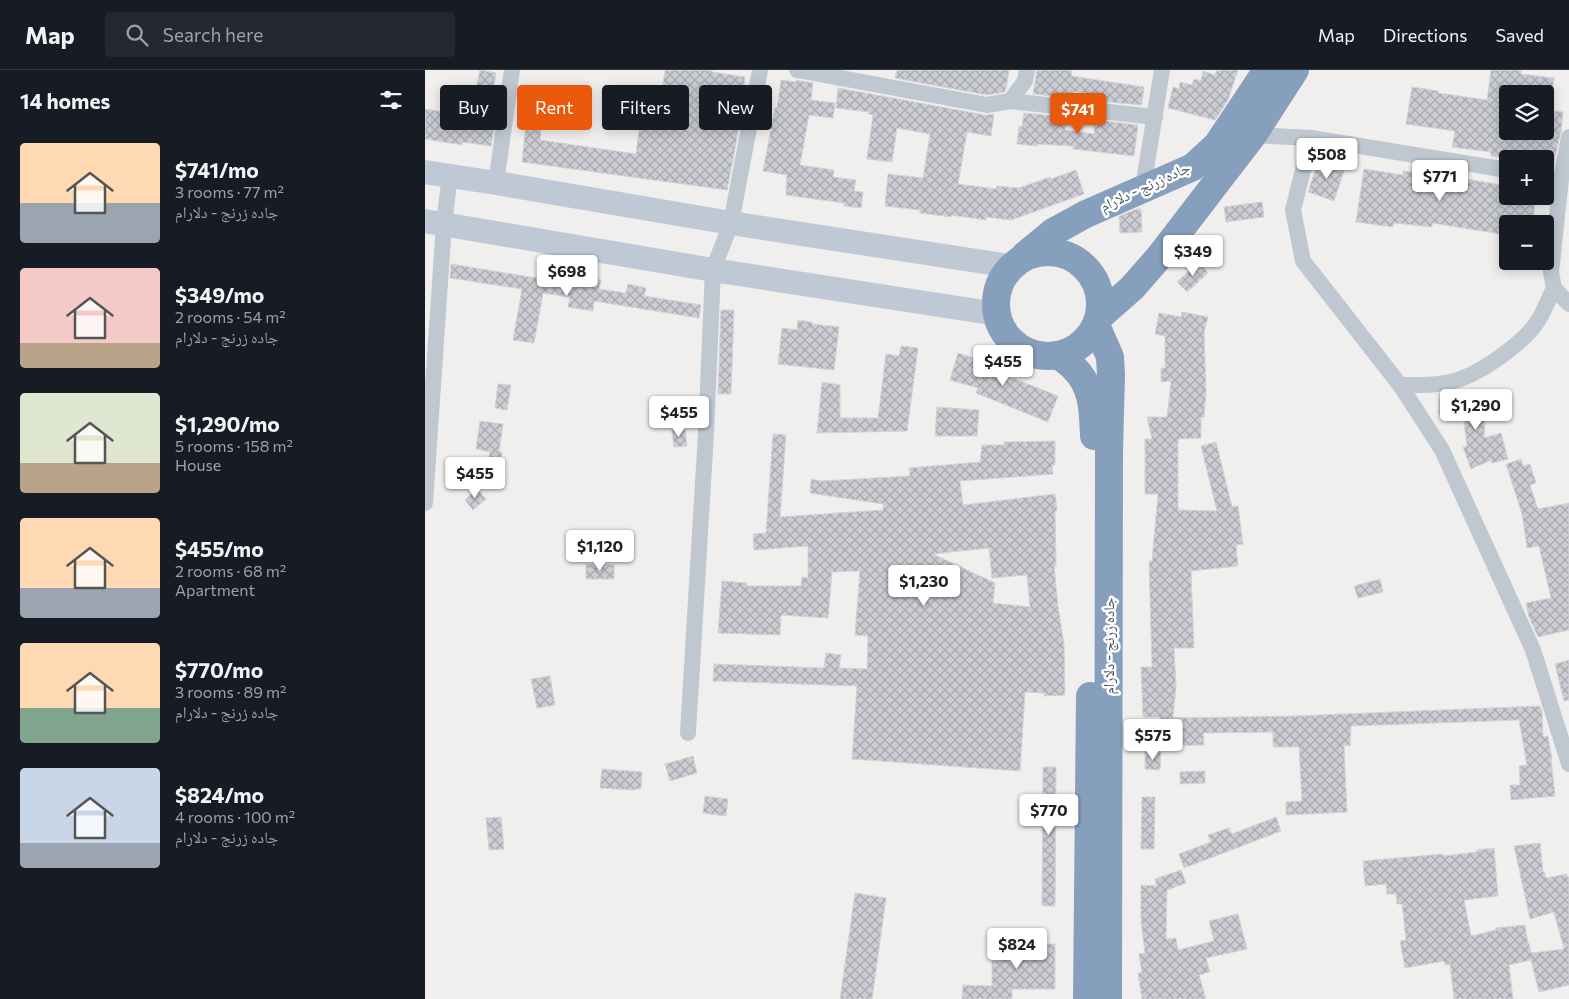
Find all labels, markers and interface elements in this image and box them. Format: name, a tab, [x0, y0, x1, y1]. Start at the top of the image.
search box	[105, 12, 455, 57]
text: Map	[25, 20, 75, 49]
icon: search	[123, 21, 151, 49]
text: Search here	[163, 23, 263, 46]
text: Map	[1318, 24, 1355, 46]
text: Directions	[1383, 24, 1467, 46]
text: Saved	[1495, 24, 1544, 46]
chip: Buy	[440, 85, 507, 130]
chip: Rent	[517, 85, 592, 130]
chip: Filters	[602, 85, 689, 130]
chip: New	[699, 85, 772, 130]
map controls	[1499, 85, 1554, 270]
button: layers	[1499, 85, 1554, 140]
icon: filters	[377, 86, 405, 114]
text: 14 homes	[20, 88, 110, 113]
pin: $741	[1048, 92, 1108, 135]
text: $741	[1061, 99, 1095, 118]
pin: $508	[1297, 138, 1357, 180]
text: $508	[1307, 144, 1347, 163]
button: +	[1499, 150, 1554, 205]
text: $741/mo	[175, 157, 259, 182]
street label: جاده زرنج - دلارام	[1097, 157, 1194, 217]
pin: $771	[1410, 160, 1470, 202]
icon: home	[60, 163, 120, 223]
text: $771	[1423, 166, 1457, 185]
text: 3 rooms · 77 m²	[175, 182, 284, 201]
text: جاده زرنج - دلارام	[175, 202, 278, 221]
button: −	[1499, 215, 1554, 270]
pin: $349	[1163, 234, 1223, 277]
text: $349	[1174, 241, 1212, 260]
pin: $698	[537, 254, 597, 297]
text: $698	[548, 261, 586, 280]
text: $349/mo	[175, 282, 264, 307]
icon: home	[60, 288, 120, 348]
text: 2 rooms · 54 m²	[175, 307, 286, 326]
text: جاده زرنج - دلارام	[175, 327, 278, 346]
pin: $455	[973, 344, 1033, 387]
text: $455	[984, 351, 1022, 370]
pin: $1,290	[1435, 388, 1517, 431]
text: $1,290	[1451, 395, 1501, 414]
pin: $455	[649, 396, 709, 438]
text: $455	[660, 402, 698, 421]
text: $1,290/mo	[175, 411, 280, 436]
icon: home	[60, 413, 120, 473]
text: 5 rooms · 158 m²	[175, 436, 293, 455]
text: House	[175, 455, 221, 474]
pin: $455	[445, 456, 505, 499]
text: $455	[456, 463, 494, 482]
pin: $1,120	[559, 530, 641, 572]
text: $455/mo	[175, 536, 264, 561]
text: $1,120	[577, 536, 623, 555]
icon: home	[60, 538, 120, 598]
text: 2 rooms · 68 m²	[175, 561, 286, 580]
pin: $1,230	[883, 564, 965, 607]
text: $1,230	[899, 571, 949, 590]
text: Apartment	[175, 580, 255, 599]
street label: جاده زرنج - دلارام	[1099, 597, 1119, 695]
text: $770/mo	[175, 657, 263, 682]
icon: home	[60, 663, 120, 723]
text: 3 rooms · 89 m²	[175, 682, 286, 701]
text: جاده زرنج - دلارام	[175, 702, 278, 721]
pin: $575	[1123, 718, 1183, 761]
text: $575	[1135, 725, 1171, 744]
text: $824/mo	[175, 782, 264, 807]
icon: home	[60, 788, 120, 848]
pin: $770	[1019, 794, 1079, 836]
text: $770	[1030, 800, 1068, 819]
text: 4 rooms · 100 m²	[175, 807, 295, 826]
text: جاده زرنج - دلارام	[175, 827, 278, 846]
pin: $824	[987, 928, 1047, 970]
text: $824	[998, 934, 1036, 953]

